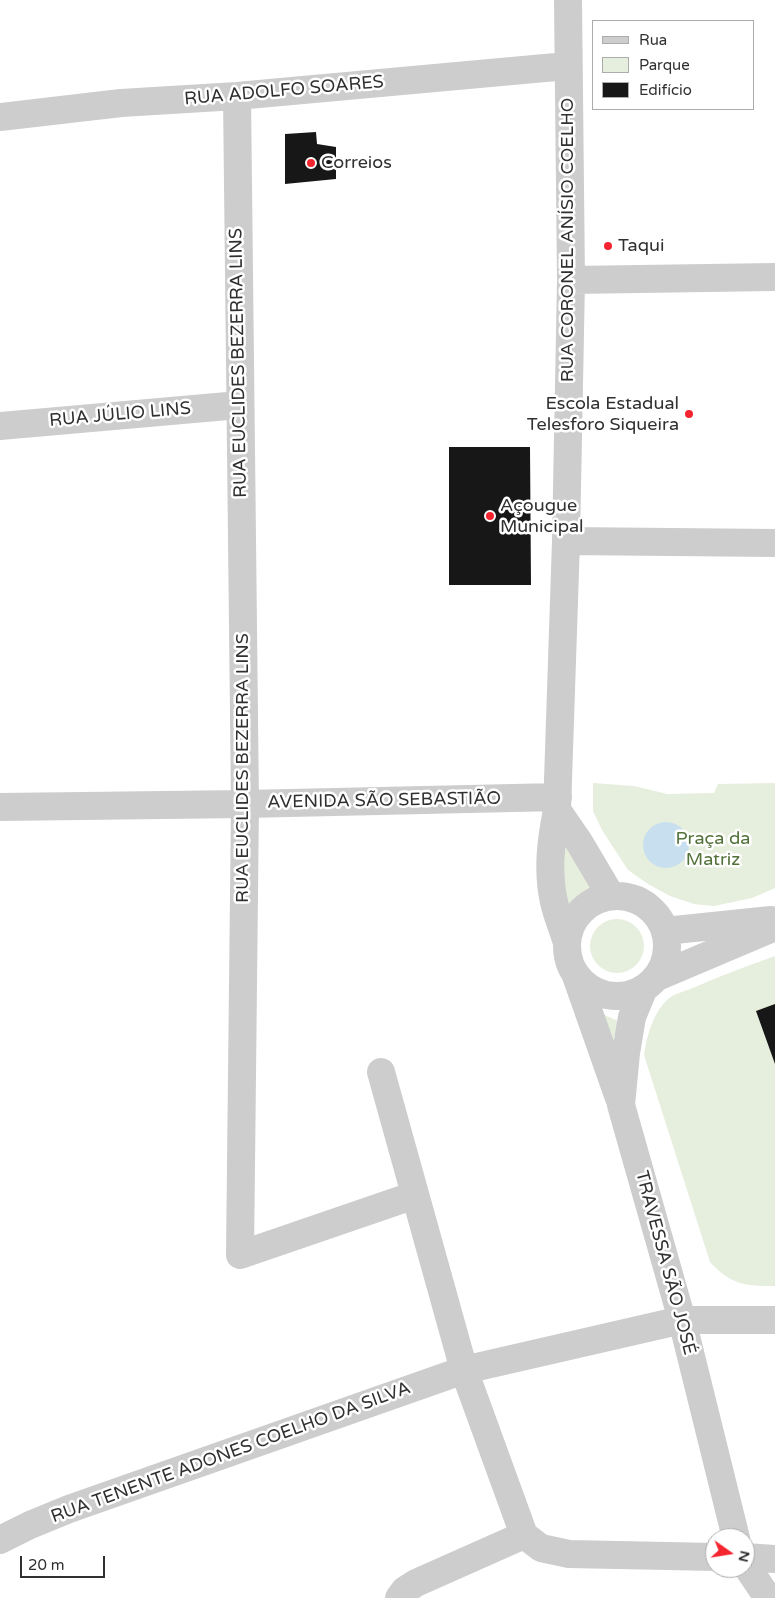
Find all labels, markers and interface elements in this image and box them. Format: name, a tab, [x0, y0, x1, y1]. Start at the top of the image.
legend	[592, 20, 755, 110]
text: Rua	[639, 31, 667, 49]
text: Parque	[639, 56, 690, 74]
street label: RUA ADOLFO SOARES	[183, 72, 385, 110]
text: Edifício	[639, 81, 692, 99]
street label: RUA CORONEL ANÍSIO COELHO	[557, 98, 579, 382]
place label: Correios	[321, 152, 392, 174]
marker: Correios	[305, 157, 317, 169]
street label: RUA EUCLIDES BEZERRA LINS	[226, 228, 252, 498]
place label: Taqui	[618, 235, 664, 257]
marker: Taqui	[602, 240, 614, 252]
place label: Escola Estadual Telesforo Siqueira	[527, 393, 679, 436]
street label: RUA JÚLIO LINS	[48, 398, 192, 432]
marker: Escola Estadual Telesforo Siqueira	[683, 408, 695, 420]
place label: Açougue Municipal	[500, 495, 584, 538]
marker: Açougue Municipal	[484, 510, 496, 522]
street label: RUA EUCLIDES BEZERRA LINS	[232, 633, 254, 903]
street label: AVENIDA SÃO SEBASTIÃO	[267, 788, 501, 814]
park label: Praça da Matriz	[676, 828, 750, 871]
street label: TRAVESSA SÃO JOSÉ	[630, 1169, 700, 1357]
street label: RUA TENENTE ADONES COELHO DA SILVA	[48, 1378, 414, 1528]
north arrow	[705, 1528, 755, 1578]
scale bar	[22, 1546, 108, 1578]
text: N	[735, 1549, 754, 1564]
text: 20 m	[28, 1556, 65, 1574]

